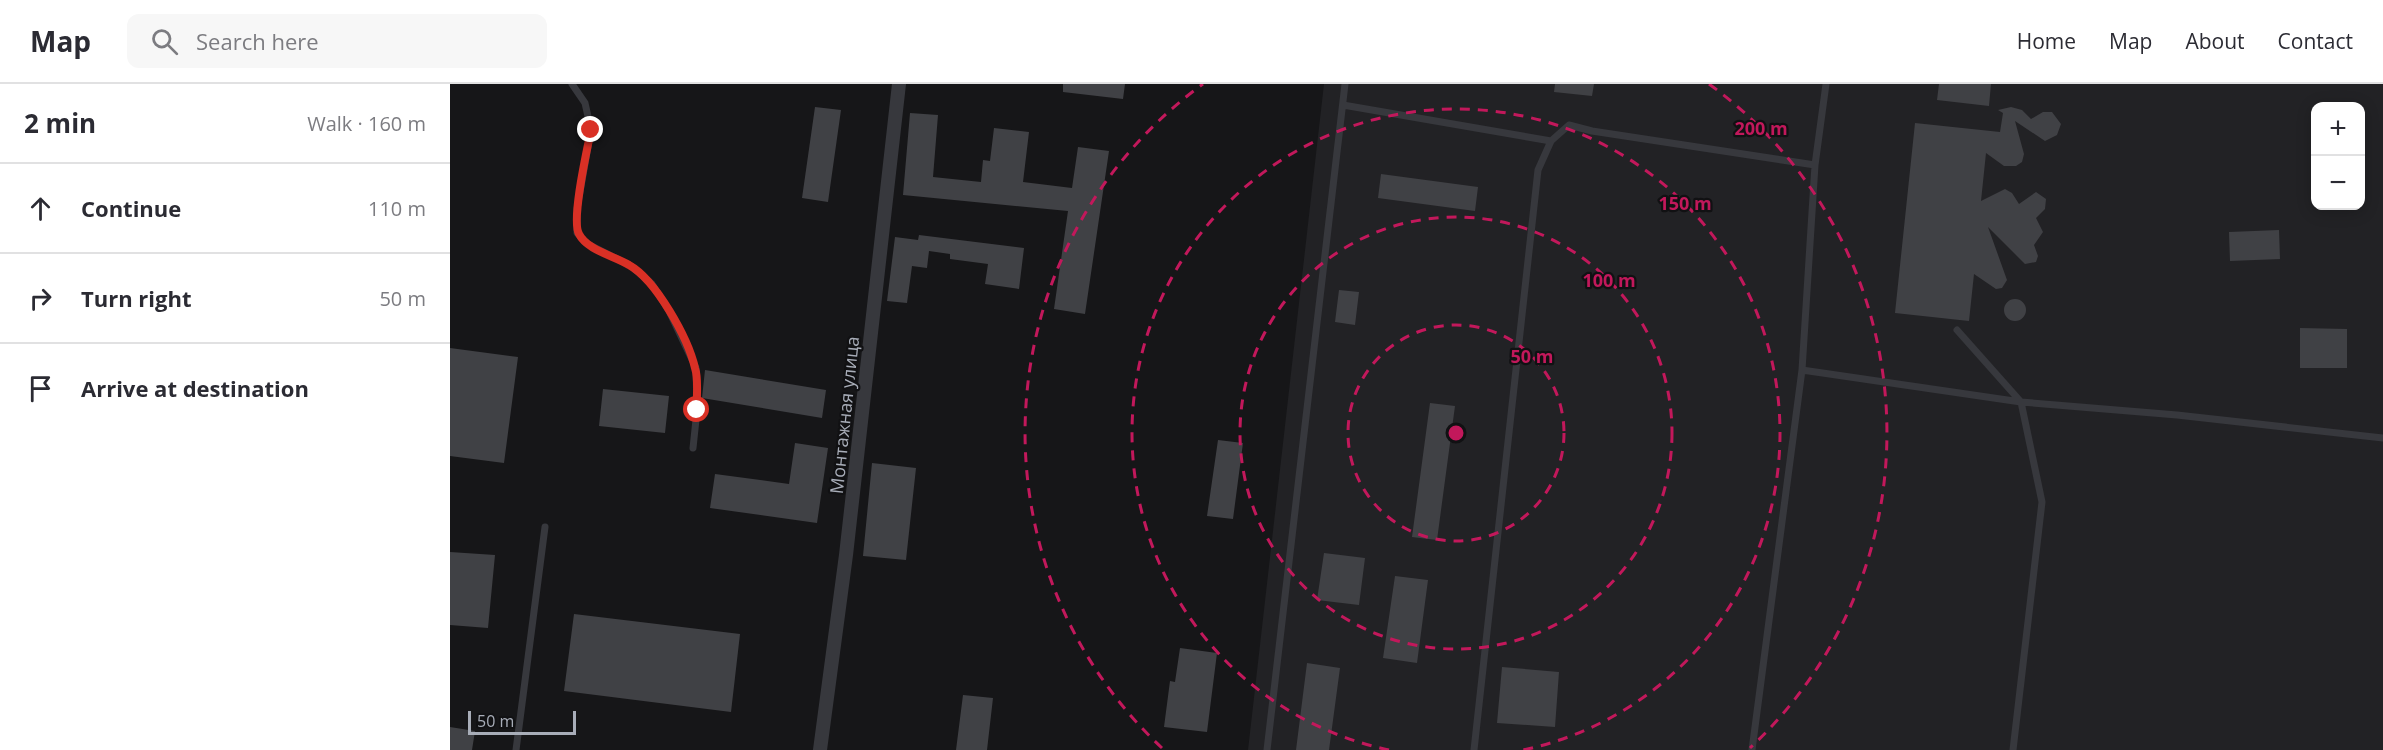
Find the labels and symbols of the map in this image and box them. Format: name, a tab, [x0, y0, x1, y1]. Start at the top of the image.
route end	[577, 116, 603, 142]
text: 200 m	[1734, 116, 1788, 140]
text: 150 m	[1658, 191, 1712, 215]
text: 100 m	[1582, 268, 1636, 292]
street label: Монтажная улица	[824, 335, 864, 495]
text: 50 m	[1511, 344, 1553, 368]
route start	[683, 396, 709, 422]
centre of rings	[1446, 423, 1466, 443]
scale bar	[468, 708, 576, 736]

